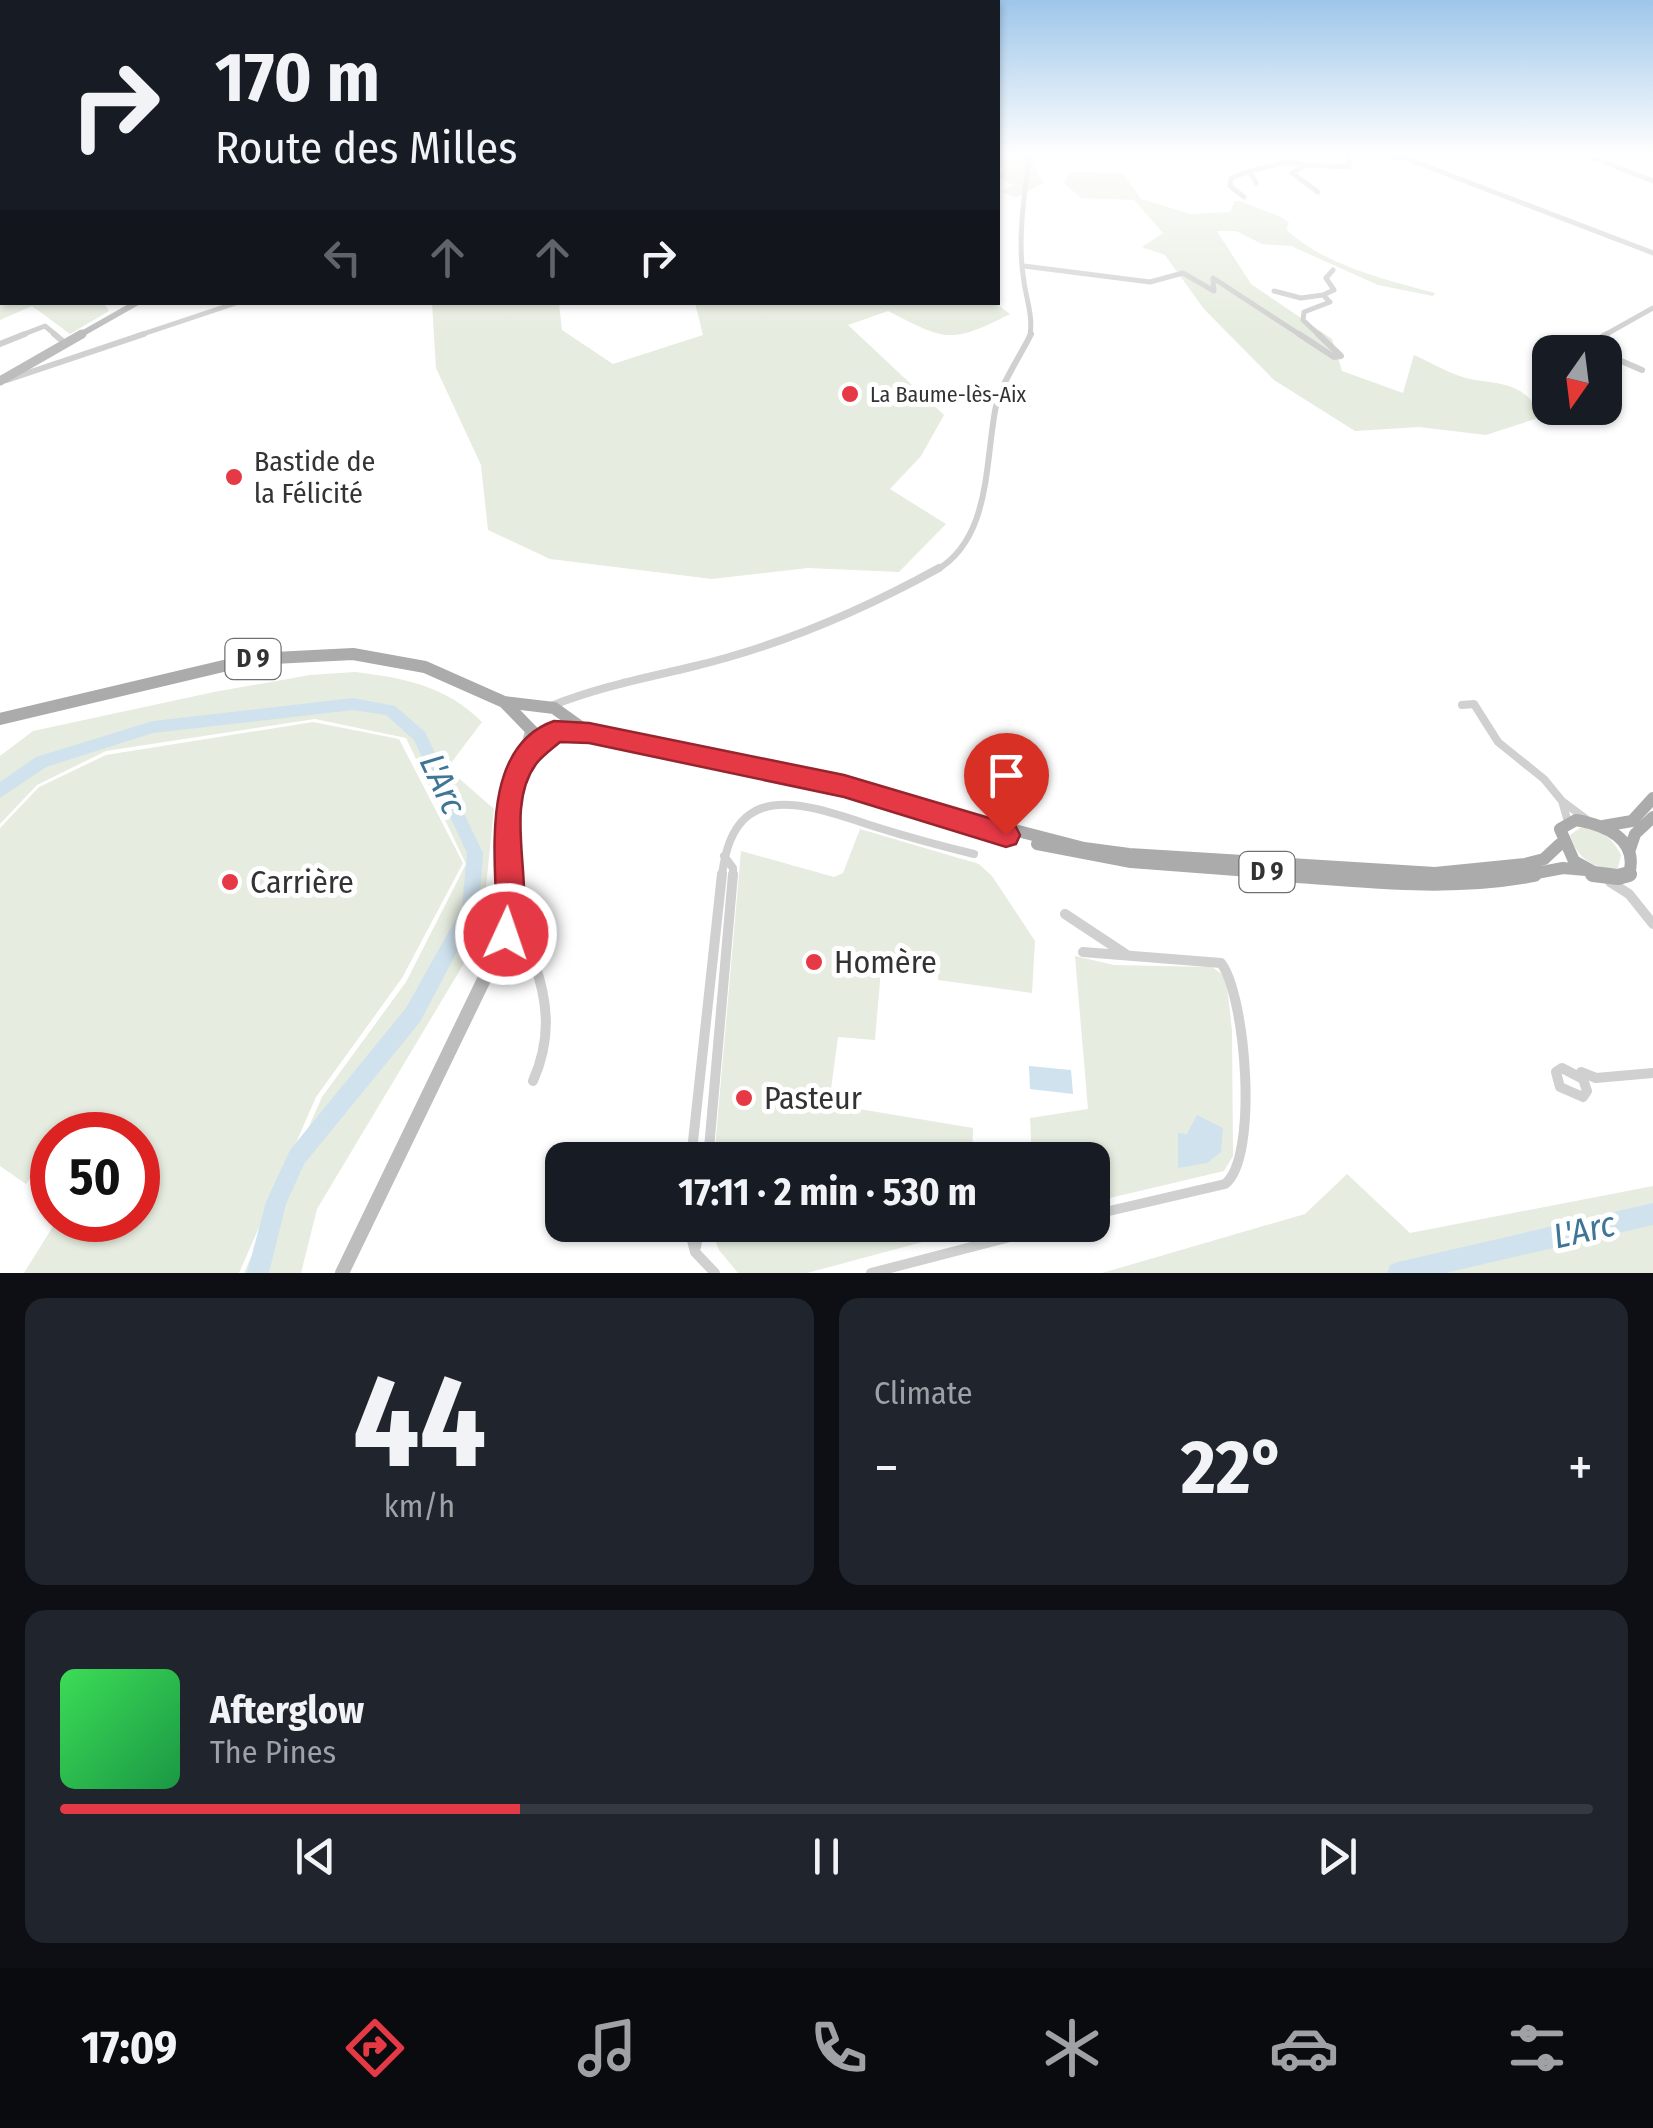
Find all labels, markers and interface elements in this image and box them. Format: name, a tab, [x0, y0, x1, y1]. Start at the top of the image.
text: 170 m	[215, 36, 380, 120]
icon: right	[50, 40, 180, 170]
text: Route des Milles	[215, 121, 517, 175]
icon: left	[315, 230, 370, 285]
icon: ahead	[420, 230, 475, 285]
icon: ahead	[525, 230, 580, 285]
icon: right	[630, 230, 685, 285]
north arrow	[1532, 335, 1622, 425]
map controls	[1532, 335, 1622, 425]
place label: La Baume-lès-Aix	[870, 381, 1027, 408]
marker: La Baume-lès-Aix	[839, 383, 861, 405]
place label: Bastide de la Félicité	[254, 445, 375, 510]
marker: Bastide de la Félicité	[223, 466, 245, 488]
road number: D 9	[226, 639, 280, 679]
pin	[964, 733, 1049, 836]
water label: L'Arc	[411, 747, 476, 822]
icon: arrive	[979, 748, 1034, 803]
road number: D 9	[1240, 852, 1294, 892]
place label: Carrière	[250, 863, 354, 901]
marker: Carrière	[219, 871, 241, 893]
position arrow	[454, 882, 558, 986]
place label: Homère	[834, 943, 937, 981]
marker: Homère	[803, 951, 825, 973]
place label: Pasteur	[764, 1079, 862, 1117]
marker: Pasteur	[733, 1087, 755, 1109]
speed limit sign: 50	[30, 1112, 160, 1242]
text: 17:11 · 2 min · 530 m	[678, 1169, 977, 1215]
water label: L'Arc	[1549, 1202, 1620, 1257]
text: 44	[353, 1344, 486, 1500]
text: Climate	[874, 1374, 973, 1412]
text: 22°	[1181, 1423, 1286, 1513]
text: −	[874, 1435, 899, 1501]
text: +	[1568, 1435, 1593, 1501]
text: km/h	[384, 1487, 455, 1525]
text: Afterglow	[210, 1687, 364, 1733]
text: The Pines	[210, 1733, 336, 1771]
icon: previous	[288, 1829, 343, 1884]
icon: pause	[799, 1829, 854, 1884]
icon: next	[1310, 1829, 1365, 1884]
icon: directions	[340, 2013, 410, 2083]
icon: music	[572, 2013, 642, 2083]
icon: phone	[804, 2013, 874, 2083]
icon: climate	[1037, 2013, 1107, 2083]
icon: car	[1269, 2013, 1339, 2083]
icon: filters	[1502, 2013, 1572, 2083]
text: 17:09	[81, 2021, 177, 2075]

